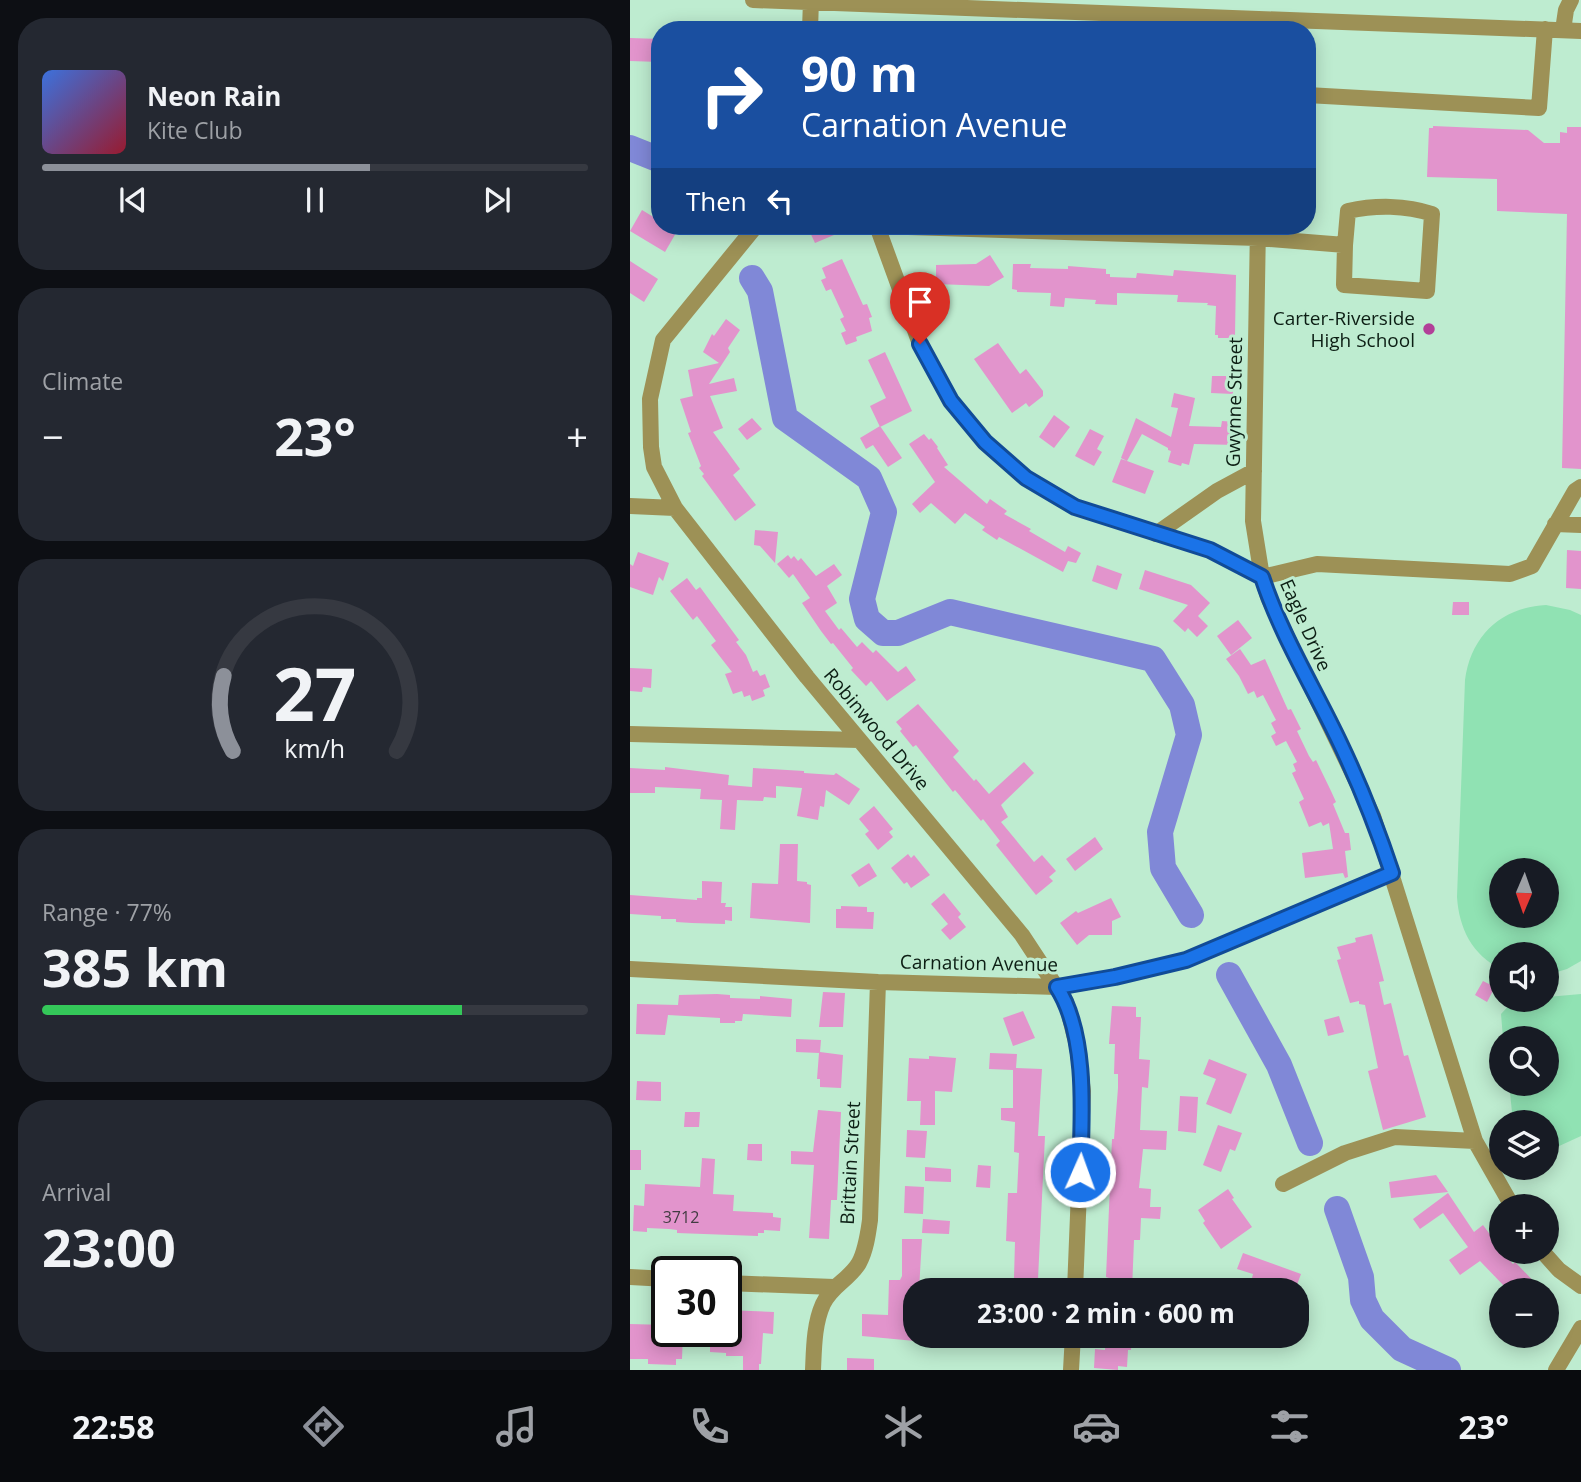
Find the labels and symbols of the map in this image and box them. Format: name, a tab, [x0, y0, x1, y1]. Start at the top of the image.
pin	[890, 272, 950, 344]
place label: Carter-Riverside High School	[1273, 305, 1415, 353]
marker: Carter-Riverside High School	[1421, 321, 1437, 337]
street label: Gwynne Street	[1220, 337, 1248, 467]
street label: Eagle Drive	[1274, 575, 1338, 675]
street label: Robinwood Drive	[818, 662, 936, 796]
north arrow	[1489, 858, 1559, 928]
street label: Carnation Avenue	[900, 949, 1058, 977]
street label: Brittain Street	[834, 1100, 866, 1225]
position arrow	[1043, 1135, 1117, 1209]
house number: 3712	[663, 1206, 699, 1228]
speed limit sign: 30	[651, 1256, 742, 1347]

